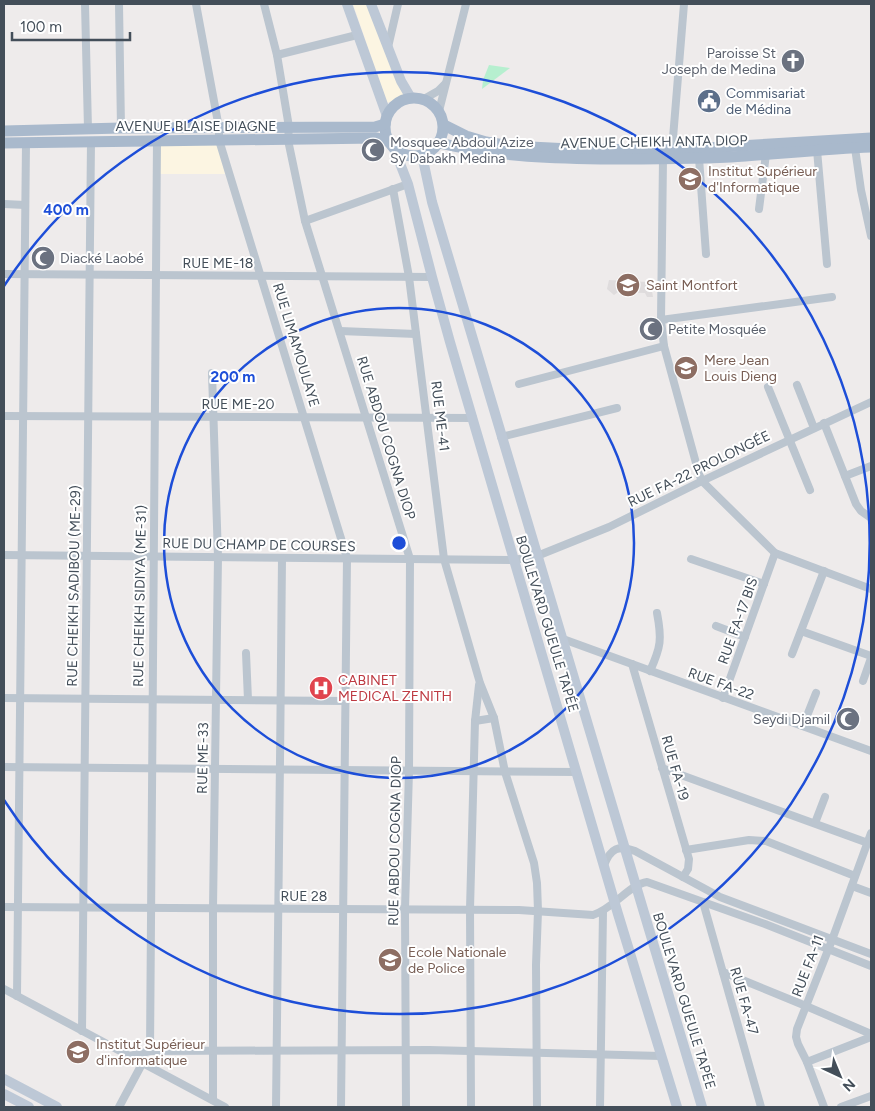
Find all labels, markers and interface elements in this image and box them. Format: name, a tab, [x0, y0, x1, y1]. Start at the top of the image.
scale bar	[12, 10, 130, 42]
text: 100 m	[20, 18, 62, 36]
place label: Paroisse St Joseph de Medina	[662, 45, 776, 78]
church icon: Paroisse St Joseph de Medina	[780, 48, 806, 74]
place label: Commisariat de Médina	[726, 85, 805, 118]
public building icon: Commisariat de Médina	[696, 88, 722, 114]
street label: AVENUE BLAISE DIAGNE	[115, 118, 277, 135]
street label: AVENUE CHEIKH ANTA DIOP	[560, 132, 748, 152]
place label: Mosquee Abdoul Azize Sy Dabakh Medina	[390, 134, 534, 167]
mosque icon: Mosquee Abdoul Azize Sy Dabakh Medina	[360, 137, 386, 163]
place label: Institut Supérieur d'Informatique	[708, 163, 817, 196]
school or university icon: Institut Supérieur d'Informatique	[677, 166, 703, 192]
text: 400 m	[43, 201, 89, 219]
mosque icon: Diacké Laobé	[30, 245, 56, 271]
place label: Diacké Laobé	[60, 250, 144, 267]
street label: RUE ME-18	[183, 255, 253, 272]
school or university icon: Saint Montfort	[615, 272, 641, 298]
place label: Saint Montfort	[646, 277, 738, 294]
street label: RUE LIMAMOULAYE	[269, 281, 323, 409]
mosque icon: Petite Mosquée	[638, 316, 664, 342]
place label: Petite Mosquée	[668, 321, 767, 338]
place label: Mere Jean Louis Dieng	[704, 352, 777, 385]
street label: RUE ABDOU COGNA DIOP	[353, 354, 419, 522]
school or university icon: Mere Jean Louis Dieng	[673, 355, 699, 381]
text: 200 m	[211, 368, 255, 386]
street label: RUE ME-41	[427, 380, 453, 452]
street label: RUE ME-20	[201, 396, 275, 413]
street label: RUE FA-22 PROLONGÉE	[625, 427, 773, 511]
street label: RUE CHEIKH SADIBOU (ME-29)	[64, 485, 84, 687]
street label: RUE CHEIKH SIDIYA (ME-31)	[130, 505, 150, 687]
centre of rings	[390, 534, 408, 552]
street label: BOULEVARD GUEULE TAPÉE	[512, 534, 582, 714]
street label: RUE DU CHAMP DE COURSES	[162, 535, 356, 555]
street label: RUE FA-17 BIS	[714, 575, 762, 667]
street label: RUE FA-22	[686, 664, 756, 704]
place label: CABINET MEDICAL ZENITH	[338, 672, 452, 705]
hospital icon: CABINET MEDICAL ZENITH	[308, 675, 334, 701]
mosque icon: Seydi Djamil	[835, 706, 861, 732]
place label: Seydi Djamil	[753, 711, 830, 728]
street label: RUE ME-33	[194, 722, 212, 794]
street label: RUE FA-19	[658, 733, 692, 803]
street label: RUE ABDOU COGNA DIOP	[385, 756, 405, 926]
street label: RUE 28	[281, 888, 327, 905]
street label: BOULEVARD GUEULE TAPÉE	[649, 911, 719, 1091]
street label: RUE FA-11	[788, 933, 828, 999]
place label: Ecole Nationale de Police	[408, 944, 507, 977]
school or university icon: Ecole Nationale de Police	[377, 947, 403, 973]
street label: RUE FA-47	[726, 965, 762, 1037]
place label: Institut Supérieur d'informatique	[96, 1036, 205, 1069]
school or university icon: Institut Supérieur d'informatique	[65, 1039, 91, 1065]
north arrow	[815, 1051, 865, 1101]
text: N	[839, 1075, 858, 1095]

